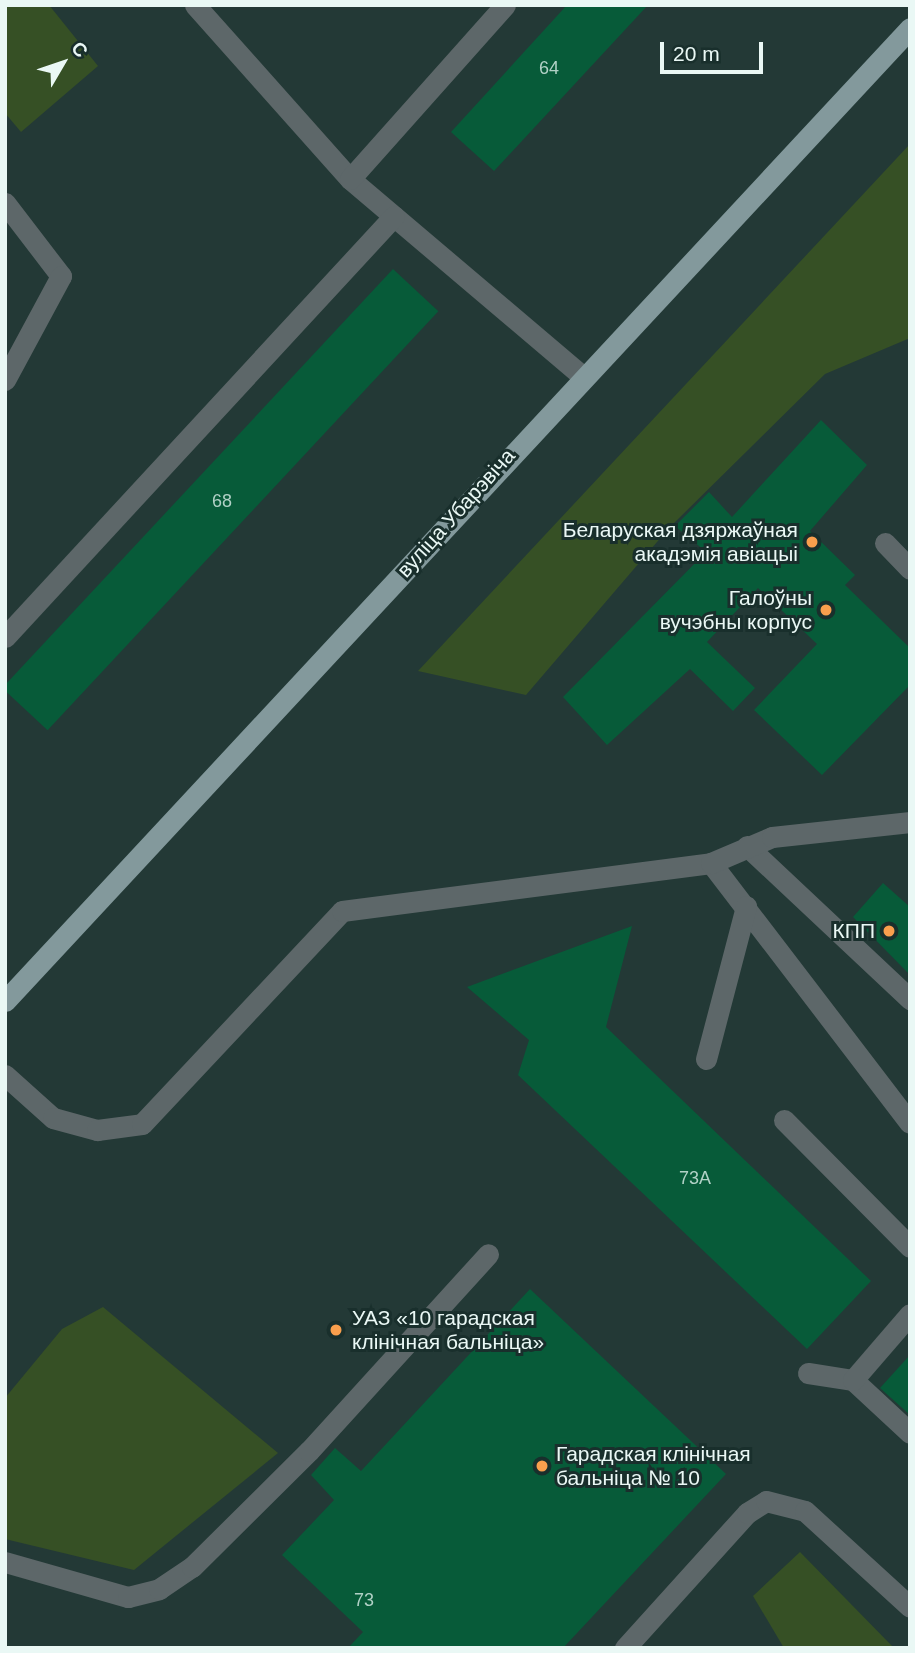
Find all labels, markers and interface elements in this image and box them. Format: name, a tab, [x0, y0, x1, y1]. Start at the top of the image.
north arrow	[28, 28, 98, 98]
scale bar	[663, 28, 766, 72]
text: С	[67, 38, 92, 61]
text: 20 m	[673, 42, 720, 65]
house number: 64	[539, 57, 559, 79]
street label: вуліца Убарэвіча	[392, 444, 520, 582]
house number: 68	[212, 490, 232, 512]
place label: Беларуская дзяржаўная акадэмія авіацыі	[563, 517, 798, 567]
marker: Беларуская дзяржаўная акадэмія авіацыі	[804, 534, 820, 550]
place label: Галоўны вучэбны корпус	[660, 585, 812, 635]
marker: Галоўны вучэбны корпус	[818, 602, 834, 618]
place label: КПП	[833, 918, 875, 944]
marker: КПП	[881, 923, 897, 939]
house number: 73А	[679, 1167, 711, 1189]
place label: УАЗ «10 гарадская клінічная бальніца»	[352, 1305, 544, 1355]
marker: УАЗ «10 гарадская клінічная бальніца»	[326, 1320, 346, 1340]
place label: Гарадская клінічная бальніца № 10	[556, 1441, 751, 1491]
marker: Гарадская клінічная бальніца № 10	[534, 1458, 550, 1474]
house number: 73	[354, 1589, 374, 1611]

